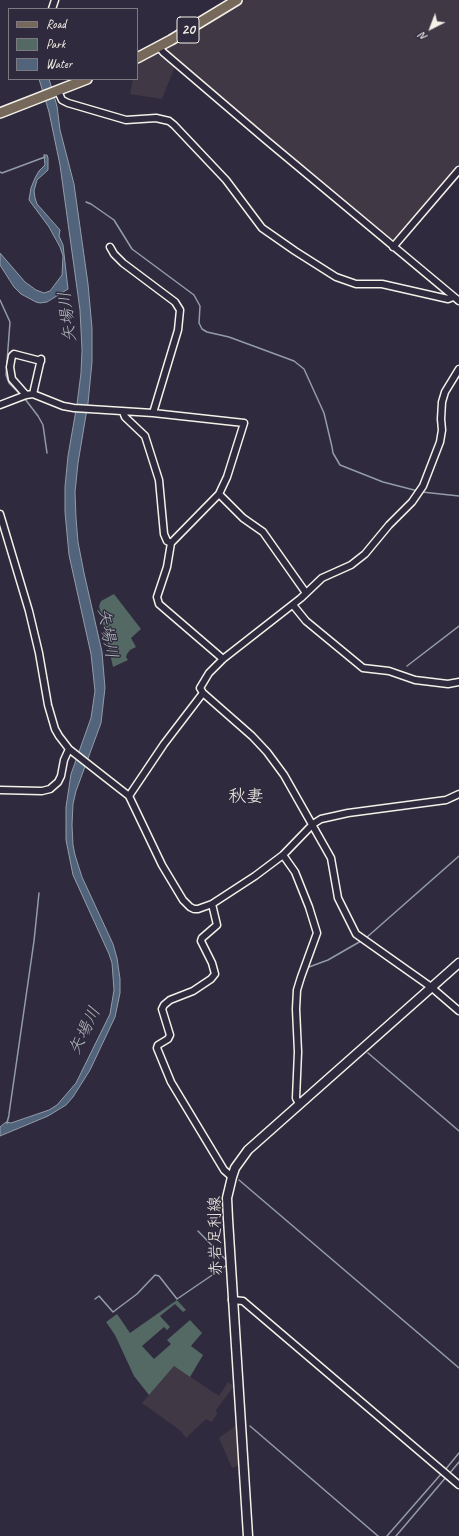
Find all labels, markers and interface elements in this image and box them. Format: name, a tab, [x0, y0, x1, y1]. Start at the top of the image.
legend	[8, 8, 138, 80]
north arrow	[411, 8, 451, 48]
text: Road	[46, 16, 66, 32]
road number: 20	[177, 17, 199, 43]
text: N	[416, 29, 430, 44]
text: Park	[46, 36, 65, 52]
text: Water	[46, 56, 72, 72]
water label: 矢場川	[55, 290, 81, 344]
water label: 矢場川	[93, 606, 121, 660]
district label: 秋妻	[228, 786, 264, 808]
water label: 矢場川	[65, 1004, 105, 1058]
street label: 赤岩足利線	[206, 1196, 226, 1276]

